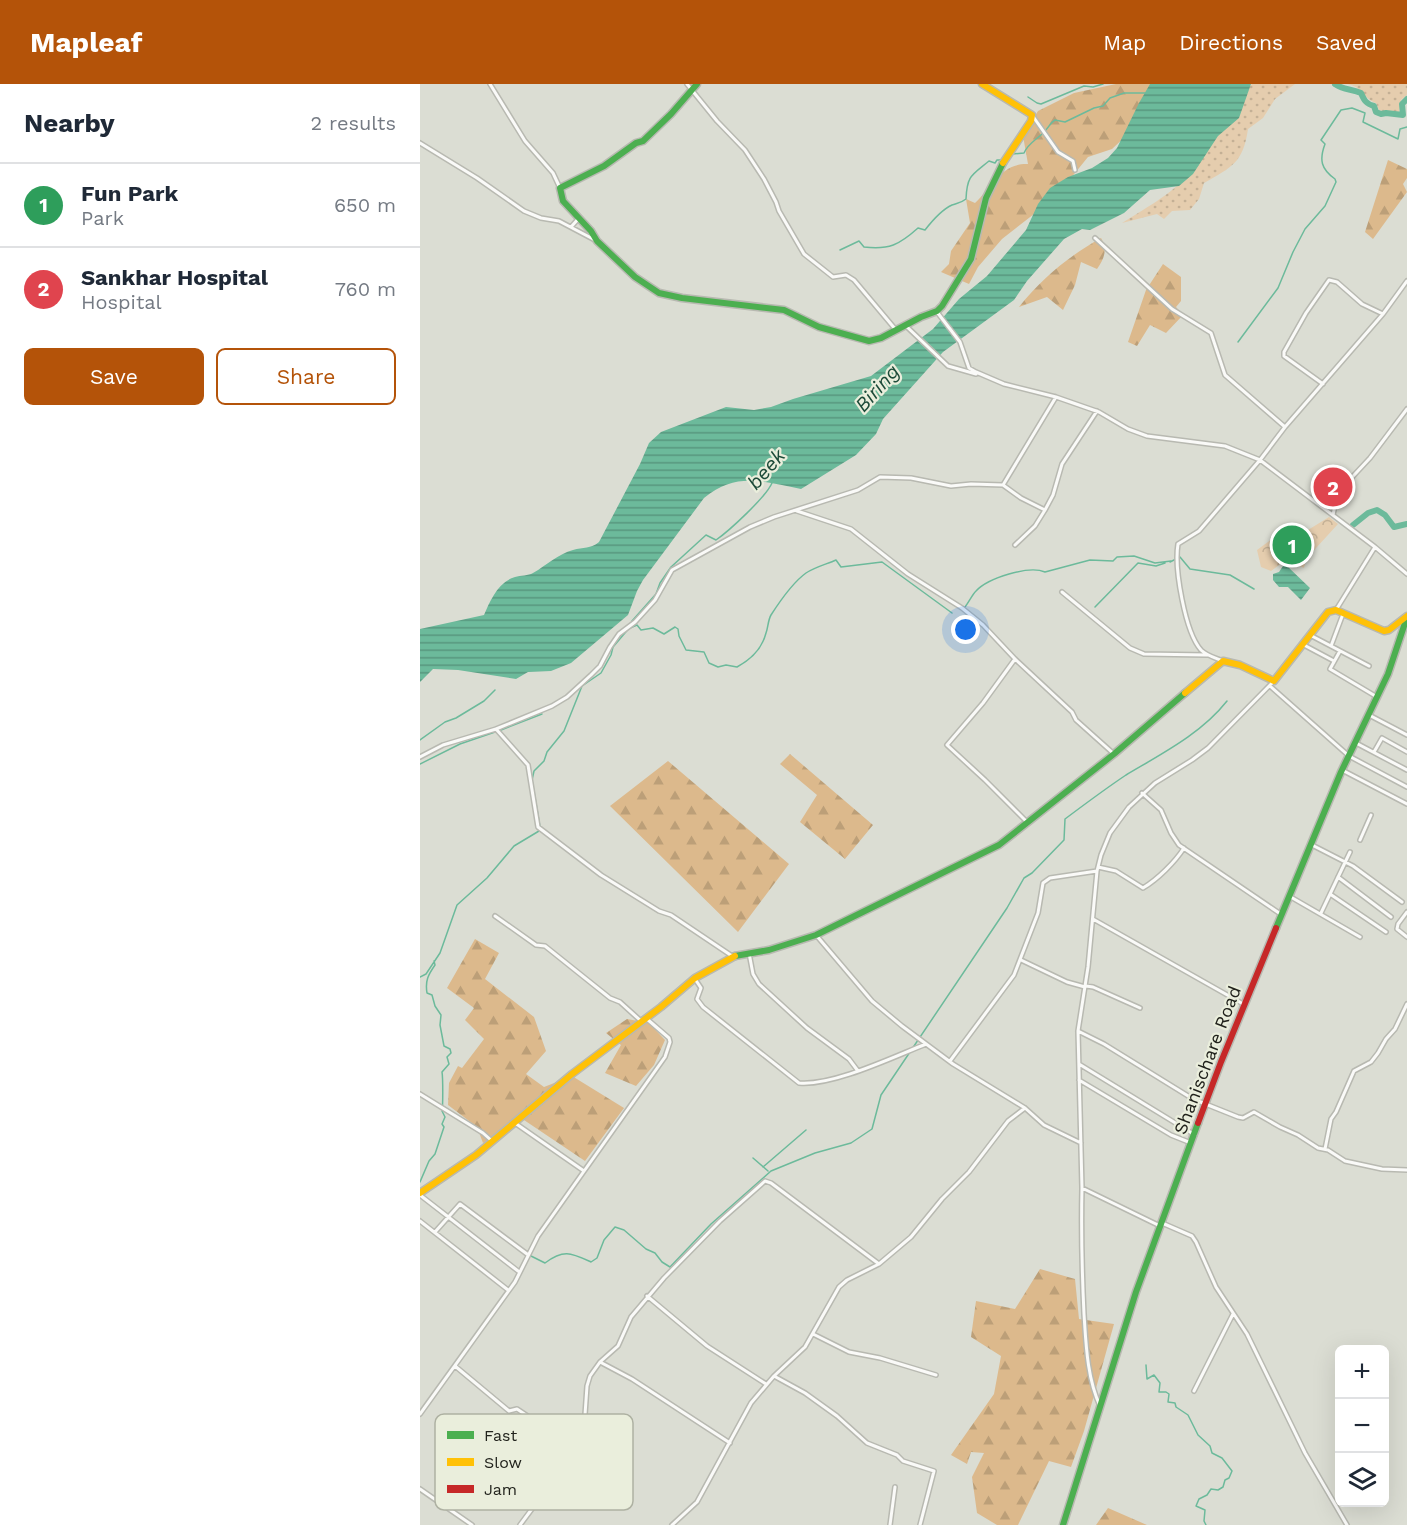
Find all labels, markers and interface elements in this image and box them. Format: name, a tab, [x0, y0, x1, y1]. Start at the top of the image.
text: Mapleaf	[30, 26, 142, 59]
text: Map	[1103, 30, 1146, 55]
text: Directions	[1179, 30, 1283, 55]
text: Saved	[1316, 30, 1377, 55]
text: Nearby	[24, 108, 115, 138]
text: 2 results	[311, 111, 396, 135]
text: Fun Park	[81, 181, 178, 206]
text: 1	[39, 193, 48, 217]
text: 650 m	[334, 193, 396, 217]
text: Park	[81, 206, 124, 230]
text: Sankhar Hospital	[81, 265, 268, 290]
text: 2	[38, 277, 49, 301]
text: 760 m	[335, 277, 396, 301]
text: Hospital	[81, 290, 162, 314]
button: Save	[24, 348, 204, 405]
button: Share	[216, 348, 396, 405]
water label: Biring	[850, 359, 904, 417]
water label: beek	[742, 443, 791, 494]
pin: 2	[1314, 464, 1352, 510]
pin: 1	[1272, 522, 1312, 568]
your location	[951, 615, 980, 644]
street label: Shanischare Road	[1169, 983, 1245, 1137]
map controls	[1335, 1345, 1389, 1507]
button: +	[1335, 1345, 1389, 1399]
button: −	[1335, 1399, 1389, 1453]
legend	[435, 1414, 633, 1510]
text: Fast	[484, 1426, 517, 1445]
text: Slow	[484, 1453, 522, 1472]
button: layers	[1335, 1453, 1389, 1507]
text: Jam	[484, 1480, 517, 1499]

